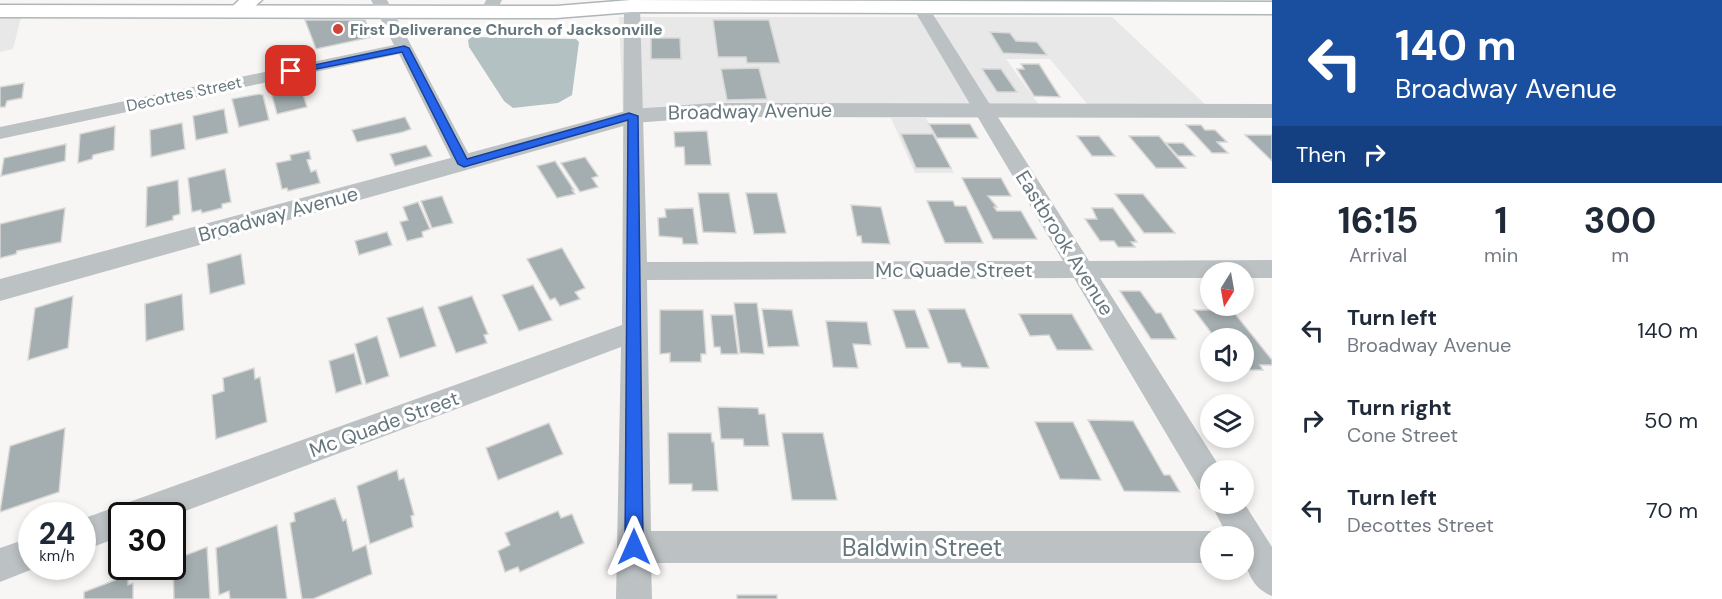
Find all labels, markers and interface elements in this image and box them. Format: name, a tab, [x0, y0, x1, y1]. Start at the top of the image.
text: 140 m	[1395, 18, 1517, 73]
place label: First Deliverance Church of Jacksonville	[350, 19, 663, 40]
marker: First Deliverance Church of Jacksonville	[331, 22, 345, 36]
icon: left	[1296, 24, 1374, 102]
pin	[265, 45, 316, 96]
icon: arrive	[274, 54, 307, 87]
text: Broadway Avenue	[1395, 71, 1617, 106]
street label: Decottes Street	[124, 72, 244, 116]
street label: Broadway Avenue	[668, 97, 832, 125]
icon: right	[1358, 138, 1391, 171]
text: Then	[1296, 140, 1346, 169]
street label: Eastbrook Avenue	[1010, 166, 1120, 320]
street label: Broadway Avenue	[195, 180, 361, 248]
text: 16:15	[1338, 197, 1418, 244]
text: 1	[1495, 197, 1508, 244]
text: 300	[1584, 197, 1656, 244]
text: Arrival	[1349, 242, 1407, 268]
text: min	[1484, 242, 1518, 268]
text: m	[1611, 242, 1629, 268]
street label: Mc Quade Street	[875, 257, 1033, 283]
north arrow	[1200, 262, 1254, 316]
map controls	[1200, 262, 1254, 580]
text: Turn left	[1347, 303, 1437, 332]
icon: left	[1296, 314, 1329, 347]
text: 140 m	[1637, 316, 1698, 345]
button: sound	[1200, 328, 1254, 382]
text: Broadway Avenue	[1347, 332, 1511, 358]
street label: Mc Quade Street	[306, 385, 462, 463]
text: Turn right	[1347, 393, 1452, 422]
button: layers	[1200, 394, 1254, 448]
icon: right	[1296, 404, 1329, 437]
text: 50 m	[1644, 406, 1698, 435]
text: Cone Street	[1347, 422, 1458, 448]
button: +	[1200, 460, 1254, 514]
text: Turn left	[1347, 483, 1437, 512]
icon: left	[1296, 494, 1329, 527]
text: 70 m	[1646, 496, 1698, 525]
speed limit sign: 30	[108, 502, 186, 580]
text: Decottes Street	[1347, 512, 1494, 538]
text: 24	[39, 514, 75, 553]
position arrow	[602, 515, 666, 579]
button: −	[1200, 526, 1254, 580]
street label: Baldwin Street	[842, 532, 1002, 563]
text: km/h	[39, 546, 75, 566]

